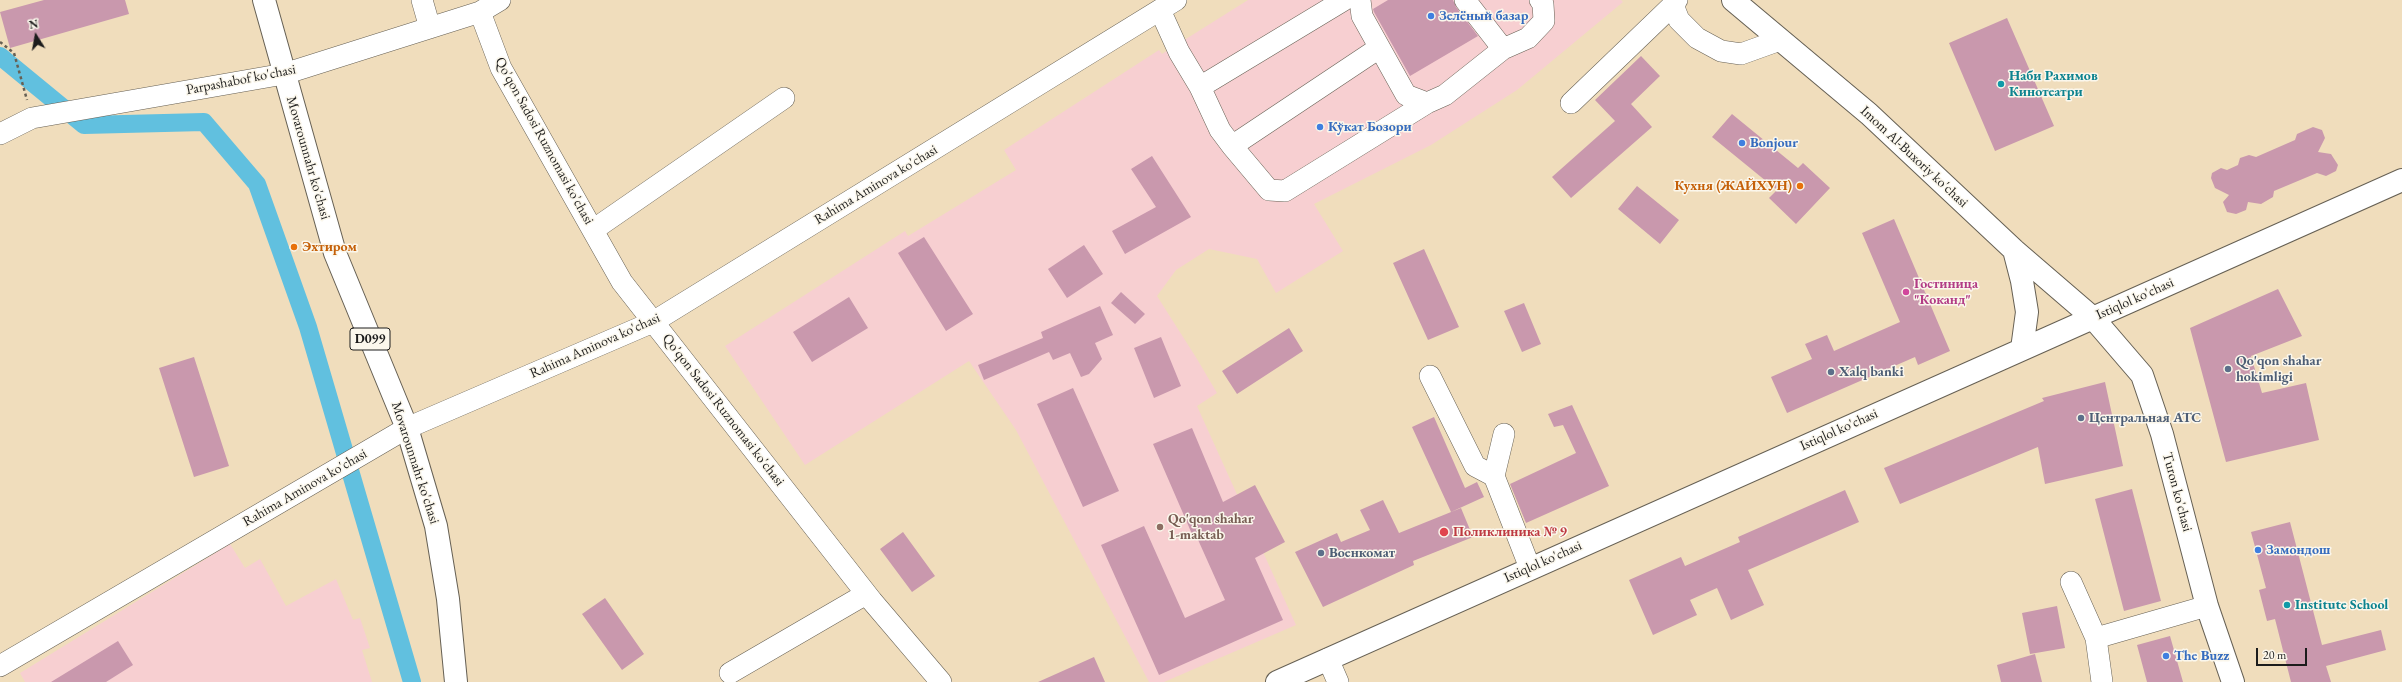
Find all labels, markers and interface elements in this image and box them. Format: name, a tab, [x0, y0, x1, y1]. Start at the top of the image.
place label: Зелёный базар	[1439, 8, 1528, 24]
marker: Зелёный базар	[1426, 11, 1436, 21]
north arrow	[16, 16, 56, 56]
text: N	[28, 16, 39, 32]
street label: Qo'qon Sadosi Ruznomasi ko'chasi	[491, 54, 597, 228]
street label: Parpashabof ko'chasi	[185, 61, 297, 99]
place label: Наби Рахимов Кинотеатри	[2009, 68, 2098, 100]
marker: Наби Рахимов Кинотеатри	[1996, 79, 2006, 89]
street label: Movarounnahr ko'chasi	[282, 94, 334, 222]
street label: Imom Al-Buxoriy ko'chasi	[1857, 103, 1971, 211]
place label: Кўкат Бозори	[1328, 119, 1412, 135]
marker: Кўкат Бозори	[1315, 122, 1325, 132]
place label: Bonjour	[1750, 135, 1798, 151]
marker: Bonjour	[1737, 138, 1747, 148]
street label: Rahima Aminova ko'chasi	[811, 142, 941, 228]
place label: Кухня (ЖАЙХУН)	[1675, 178, 1792, 194]
marker: Кухня (ЖАЙХУН)	[1795, 181, 1805, 191]
place label: Эхтиром	[302, 239, 357, 255]
marker: Эхтиром	[289, 242, 299, 252]
street label: Istiqlol ko'chasi	[2093, 274, 2177, 324]
place label: Гостиница "Коканд"	[1914, 276, 1978, 308]
marker: Гостиница "Коканд"	[1901, 287, 1911, 297]
street label: Rahima Aminova ko'chasi	[527, 310, 663, 382]
road number: D099	[350, 328, 390, 350]
street label: Qo'qon Sadosi Ruznomasi ko'chasi	[658, 331, 788, 489]
place label: Qo'qon shahar hokimligi	[2236, 353, 2322, 386]
place label: Xalq banki	[1839, 364, 1904, 380]
marker: Qo'qon shahar hokimligi	[2223, 364, 2233, 374]
marker: Xalq banki	[1826, 367, 1836, 377]
street label: Movarounnahr ko'chasi	[387, 400, 443, 526]
street label: Istiqlol ko'chasi	[1797, 405, 1881, 455]
place label: Центральная АТС	[2089, 410, 2201, 426]
marker: Центральная АТС	[2076, 413, 2086, 423]
street label: Rahima Aminova ko'chasi	[240, 446, 370, 530]
street label: Turon ko'chasi	[2158, 451, 2196, 533]
place label: Qo'qon shahar 1-maktab	[1168, 511, 1254, 544]
marker: Qo'qon shahar 1-maktab	[1155, 522, 1165, 532]
place label: Поликлиника № 9	[1453, 524, 1567, 540]
marker: Поликлиника № 9	[1438, 526, 1450, 538]
street label: Istiqlol ko'chasi	[1501, 537, 1585, 587]
place label: Замондош	[2266, 542, 2330, 558]
place label: Военкомат	[1329, 545, 1395, 561]
marker: Замондош	[2253, 545, 2263, 555]
marker: Военкомат	[1316, 548, 1326, 558]
place label: Institute School	[2295, 597, 2388, 613]
marker: Institute School	[2282, 600, 2292, 610]
scale bar	[2258, 640, 2309, 666]
text: 20 m	[2263, 647, 2286, 663]
place label: The Buzz	[2174, 648, 2229, 664]
marker: The Buzz	[2161, 651, 2171, 661]

